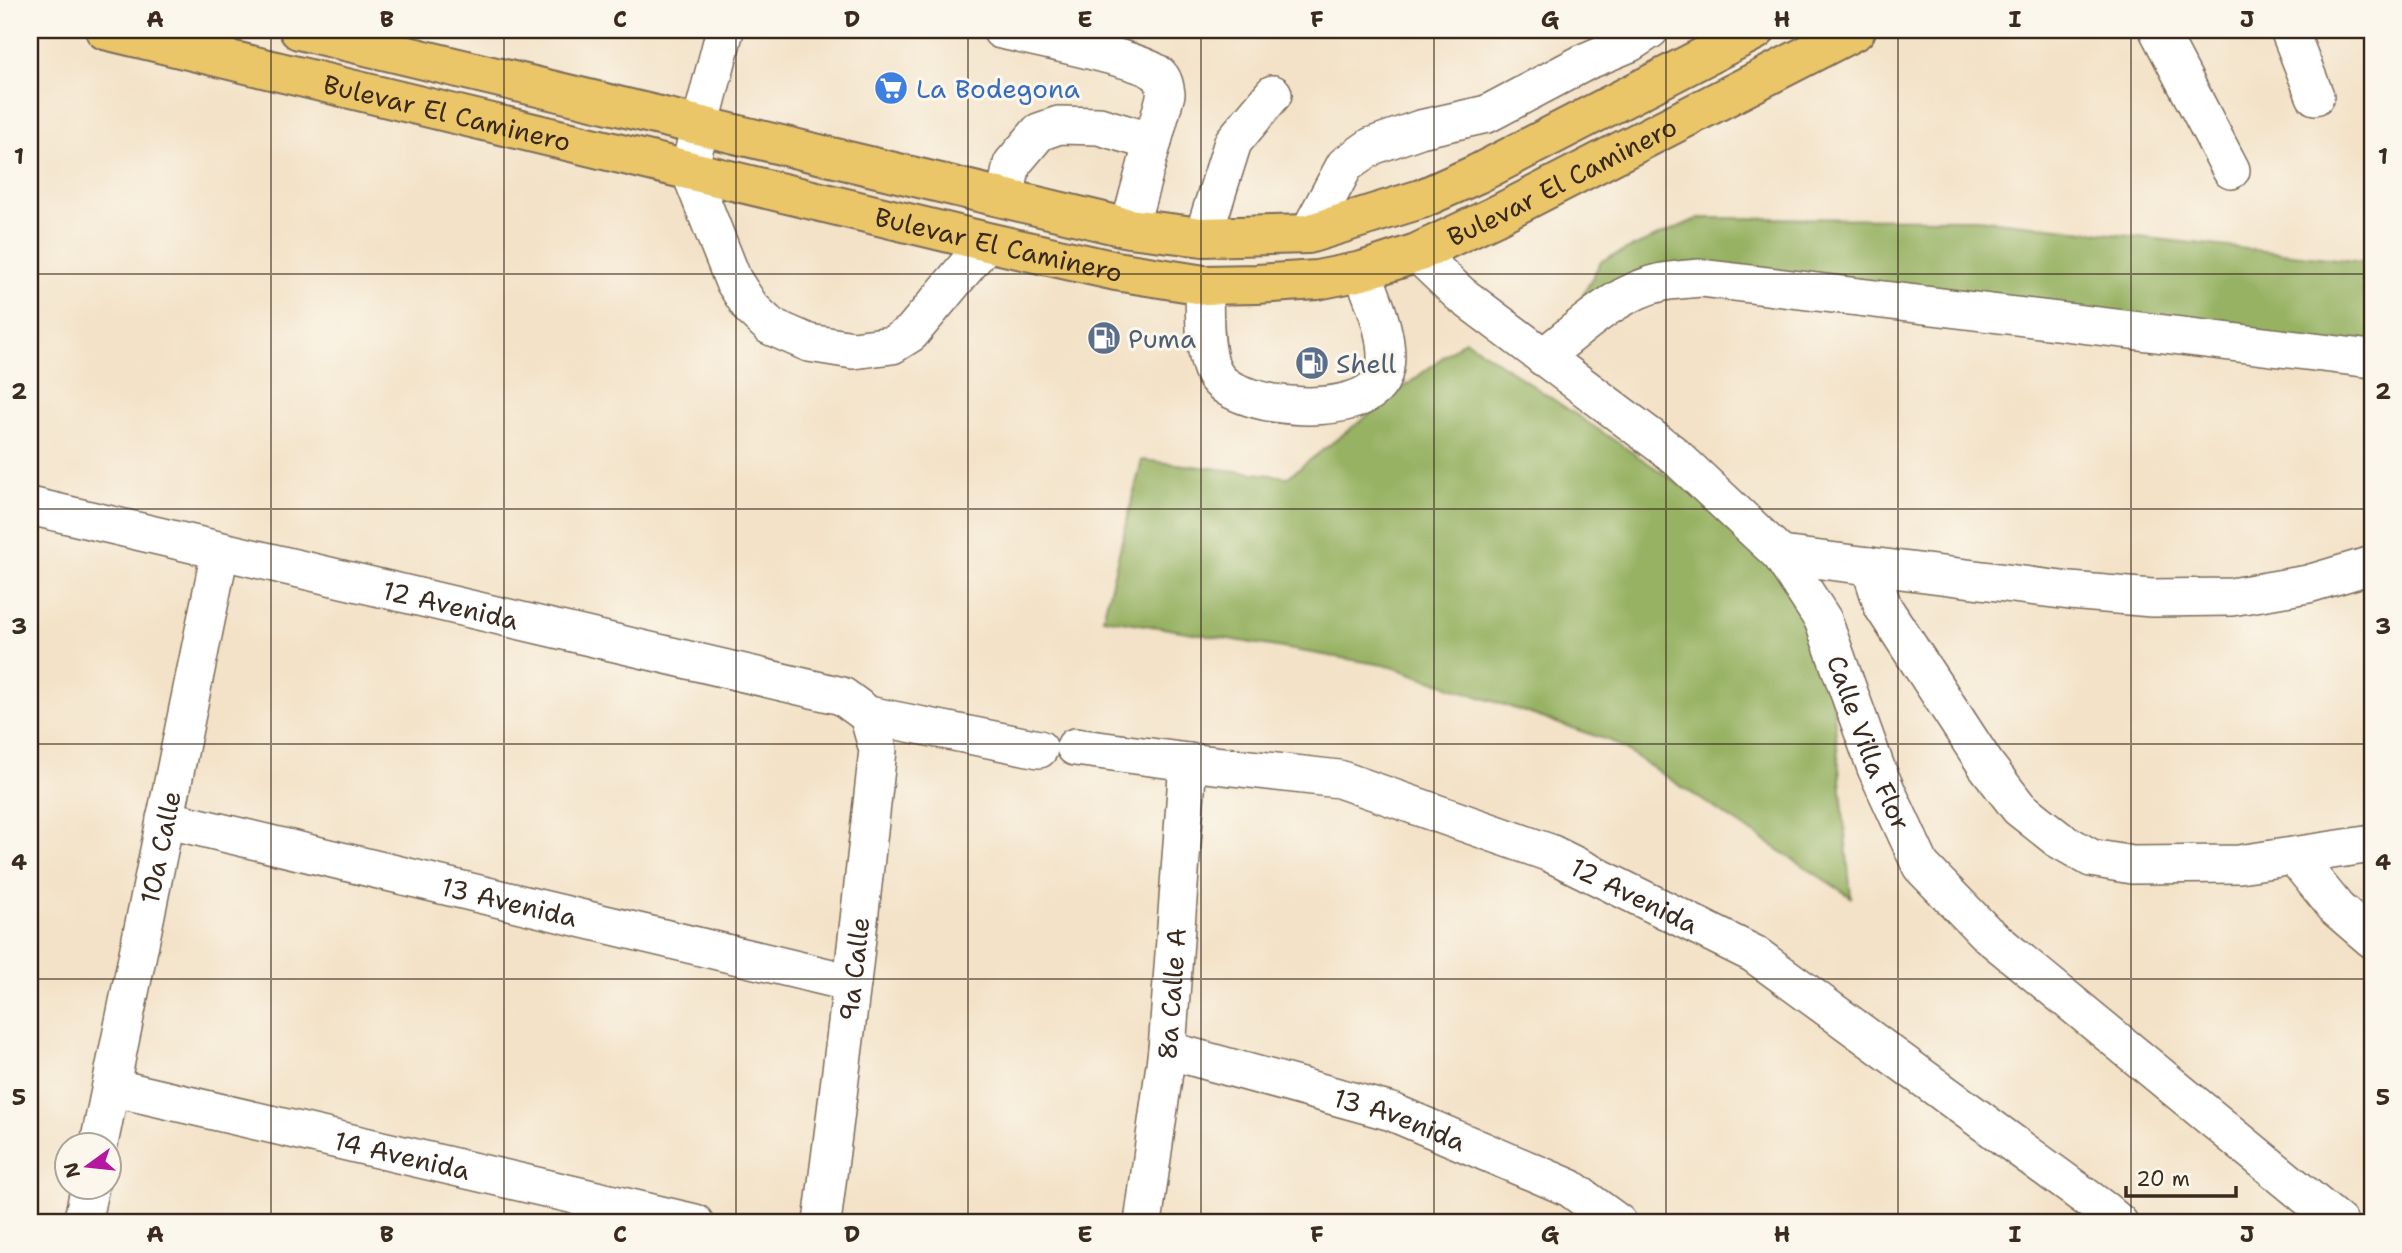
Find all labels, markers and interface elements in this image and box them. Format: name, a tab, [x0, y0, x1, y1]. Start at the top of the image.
text: A	[146, 4, 164, 34]
text: B	[380, 4, 394, 34]
text: C	[613, 4, 627, 34]
text: D	[844, 4, 860, 34]
text: E	[1077, 4, 1093, 34]
text: F	[1310, 4, 1324, 34]
text: G	[1541, 4, 1560, 34]
text: H	[1774, 4, 1790, 34]
text: I	[2009, 4, 2022, 34]
text: J	[2240, 4, 2254, 34]
street label: Bulevar El Caminero	[320, 66, 574, 159]
supermarket icon: La Bodegona	[872, 69, 910, 107]
place label: La Bodegona	[916, 71, 1080, 106]
street label: Bulevar El Caminero	[1441, 108, 1682, 254]
text: 1	[14, 141, 24, 171]
text: 1	[2378, 141, 2388, 171]
street label: Bulevar El Caminero	[871, 198, 1126, 289]
fuel station icon: Puma	[1085, 319, 1123, 357]
place label: Puma	[1128, 321, 1196, 356]
fuel station icon: Shell	[1293, 344, 1331, 382]
place label: Shell	[1336, 346, 1397, 381]
text: 2	[11, 376, 27, 406]
text: 2	[2375, 376, 2391, 406]
street label: 12 Avenida	[379, 572, 522, 637]
text: 3	[11, 611, 27, 641]
text: 3	[2375, 611, 2391, 641]
street label: Calle Villa Flor	[1819, 650, 1920, 836]
street label: 10a Calle	[131, 788, 188, 907]
text: 4	[11, 847, 27, 877]
text: 4	[2375, 847, 2391, 877]
street label: 12 Avenida	[1565, 849, 1704, 941]
street label: 13 Avenida	[438, 868, 581, 934]
street label: 9a Calle	[830, 915, 877, 1023]
street label: 8a Calle A	[1148, 927, 1193, 1062]
street label: 13 Avenida	[1330, 1079, 1471, 1159]
text: 5	[12, 1082, 26, 1112]
text: 5	[2376, 1082, 2390, 1112]
street label: 14 Avenida	[331, 1122, 474, 1188]
north arrow	[52, 1130, 122, 1200]
scale bar	[2126, 1155, 2236, 1199]
text: N	[58, 1160, 86, 1181]
text: 20 m	[2136, 1165, 2190, 1193]
text: A	[146, 1219, 164, 1249]
text: B	[380, 1219, 394, 1249]
text: C	[613, 1219, 627, 1249]
text: D	[844, 1219, 860, 1249]
text: E	[1077, 1219, 1093, 1249]
text: F	[1310, 1219, 1324, 1249]
text: G	[1541, 1219, 1560, 1249]
text: H	[1774, 1219, 1790, 1249]
text: I	[2009, 1219, 2022, 1249]
text: J	[2240, 1219, 2254, 1249]

